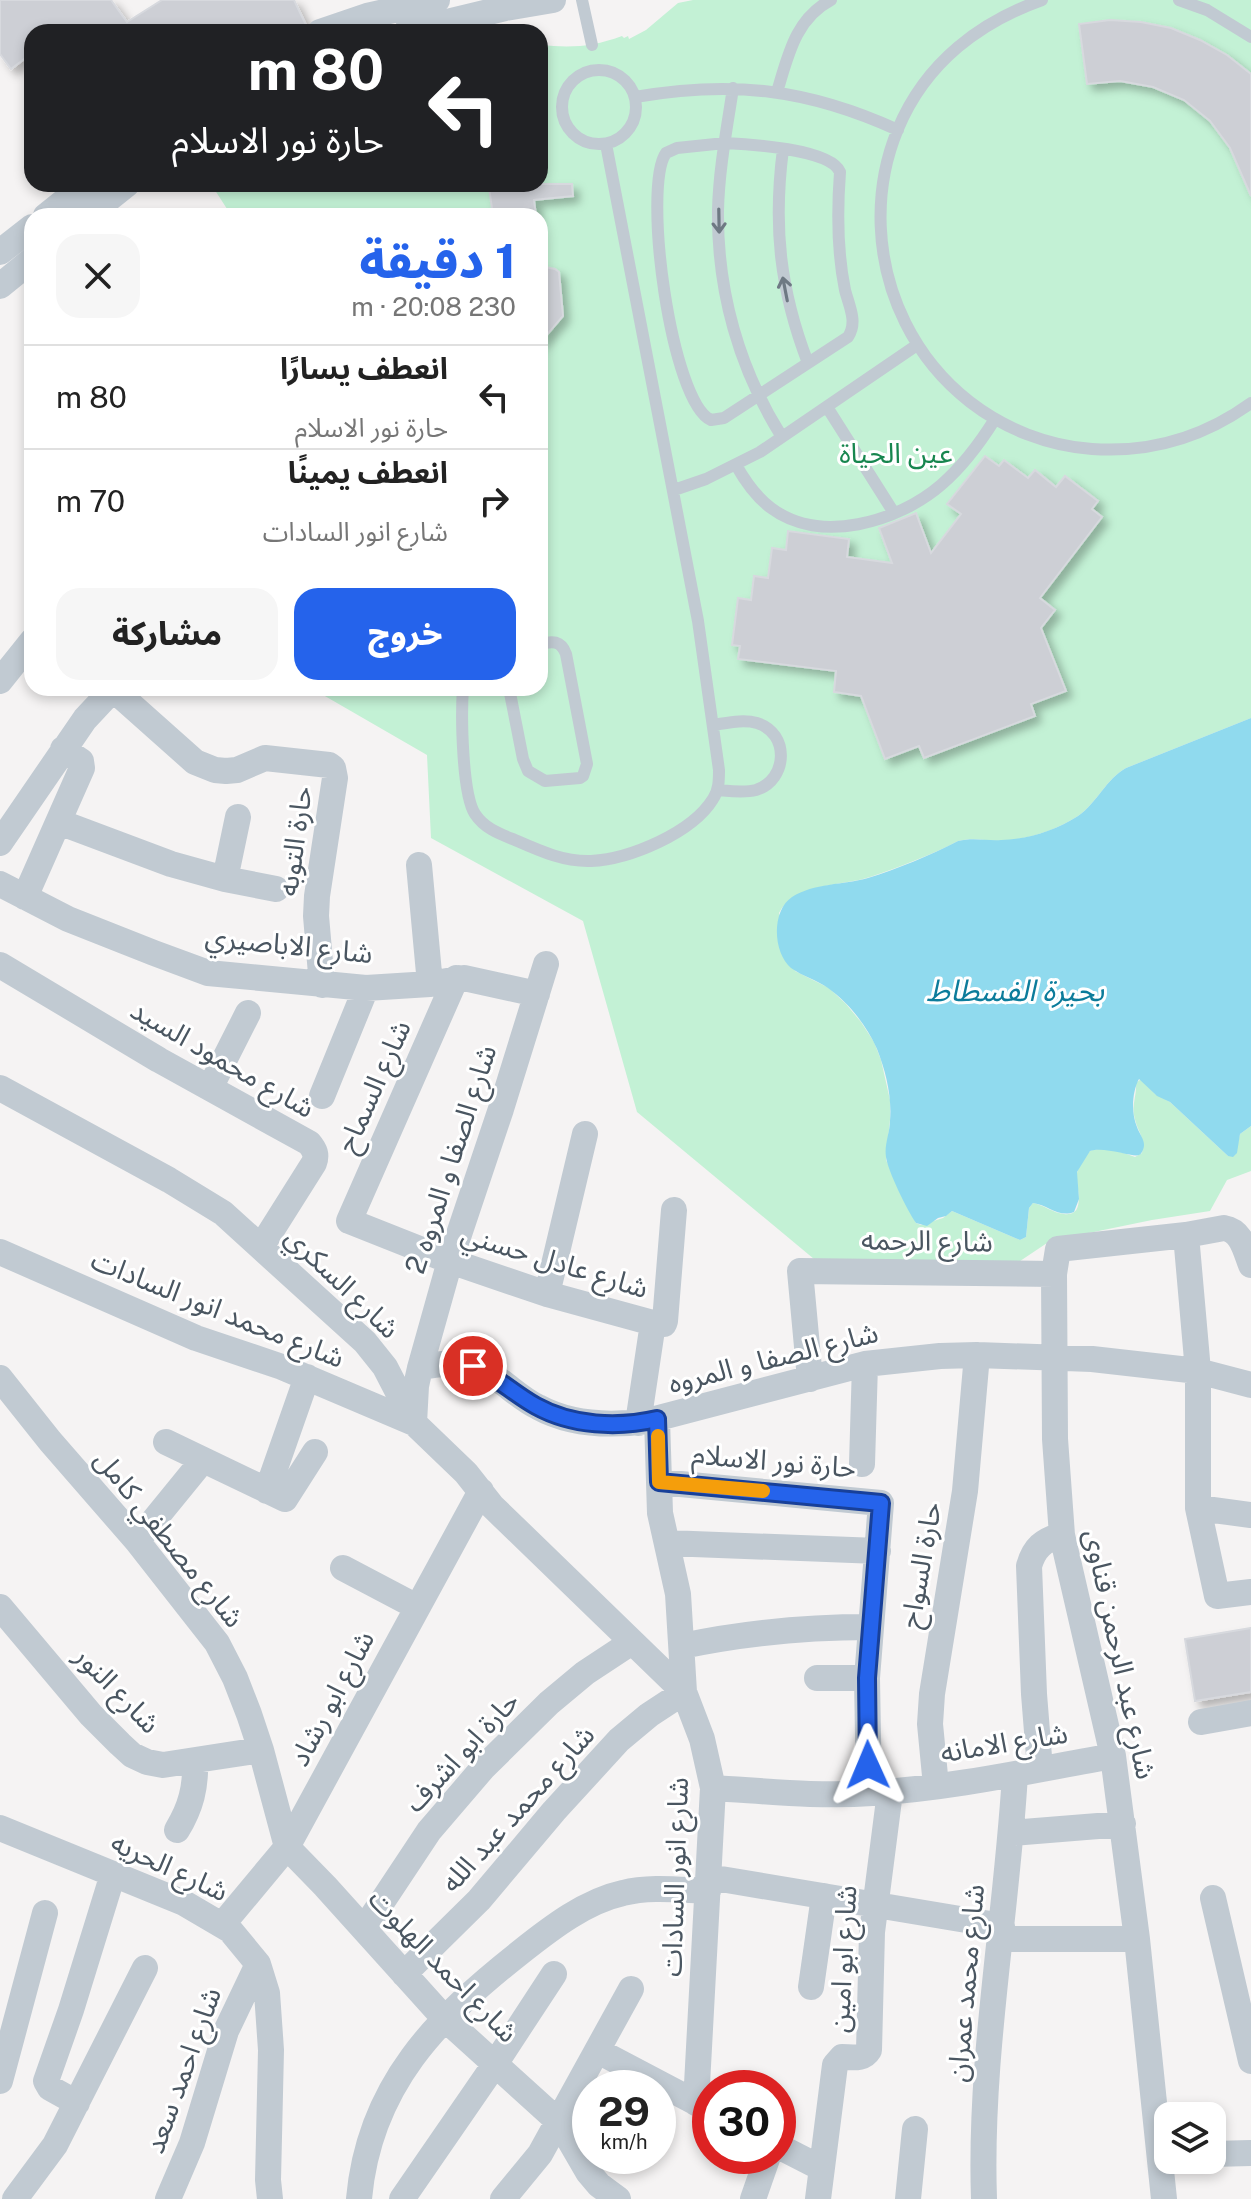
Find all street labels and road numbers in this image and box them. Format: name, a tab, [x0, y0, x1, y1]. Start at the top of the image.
street label: حارة التوبه	[270, 784, 319, 898]
street label: شارع الاباصيري	[203, 919, 374, 975]
street label: شارع محمود السيد	[123, 992, 321, 1128]
street label: شارع السماح	[329, 1015, 421, 1159]
street label: شارع الصفا و المروه 2	[397, 1040, 507, 1279]
street label: شارع عادل حسني	[456, 1216, 652, 1309]
street label: شارع السكري	[275, 1220, 407, 1348]
street label: شارع الرحمه	[861, 1222, 993, 1263]
street label: شارع محمد انور السادات	[85, 1242, 349, 1379]
street label: شارع الصفا و المروه	[665, 1315, 883, 1404]
street label: حارة نور الاسلام	[690, 1436, 858, 1489]
street label: شارع مصطفي كامل	[84, 1443, 252, 1637]
street label: حارة السواح	[893, 1499, 952, 1631]
street label: شارع عبد الرحمن قناوى	[1073, 1526, 1164, 1783]
street label: شارع ابو رشاد	[282, 1625, 385, 1774]
street label: شارع النور	[64, 1638, 168, 1743]
street label: حارة ابو اشرف	[397, 1684, 526, 1819]
street label: شارع الامانه	[938, 1716, 1071, 1773]
street label: شارع محمد عبد الله	[433, 1718, 604, 1902]
street label: شارع انور السادات	[654, 1777, 699, 1977]
street label: شارع الحريه	[104, 1825, 234, 1912]
street label: شارع احمد الهلوت	[359, 1882, 525, 2052]
street label: شارع محمد عمران	[940, 1883, 995, 2084]
street label: شارع ابو امين	[822, 1884, 867, 2034]
street label: شارع احمد سعد	[137, 1983, 232, 2159]

